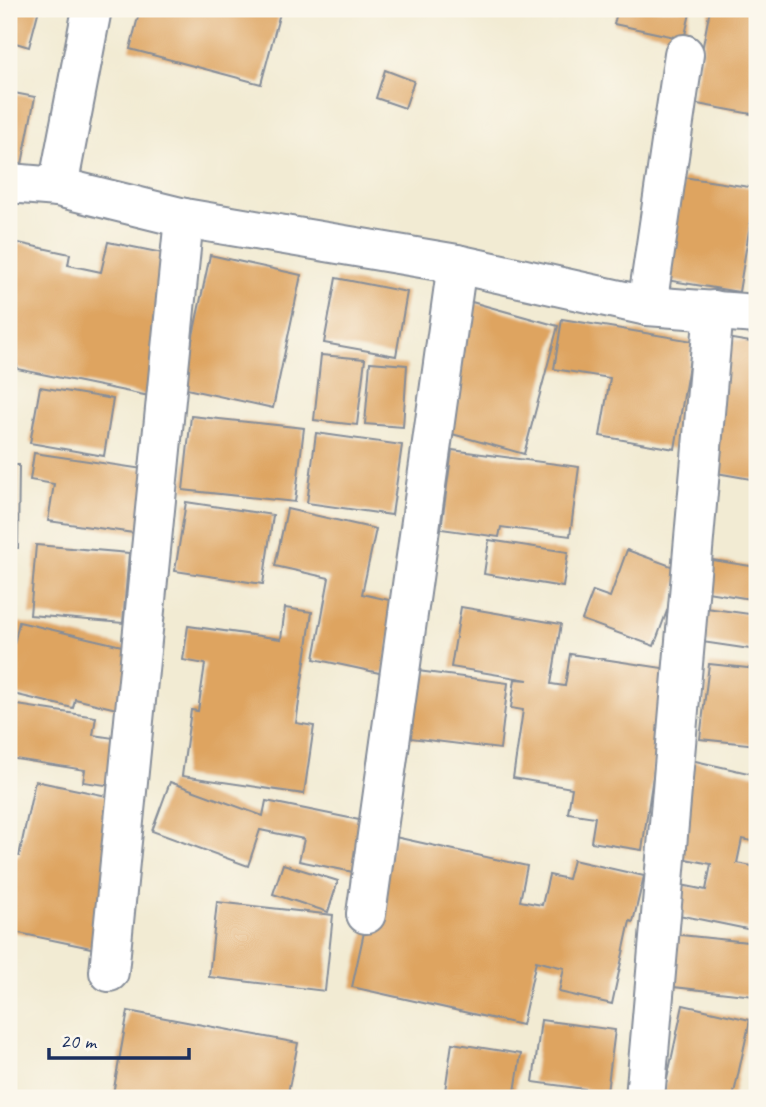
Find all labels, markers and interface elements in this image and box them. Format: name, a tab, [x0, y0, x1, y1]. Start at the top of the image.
scale bar	[49, 1016, 189, 1060]
text: 20 m	[60, 1028, 98, 1054]

